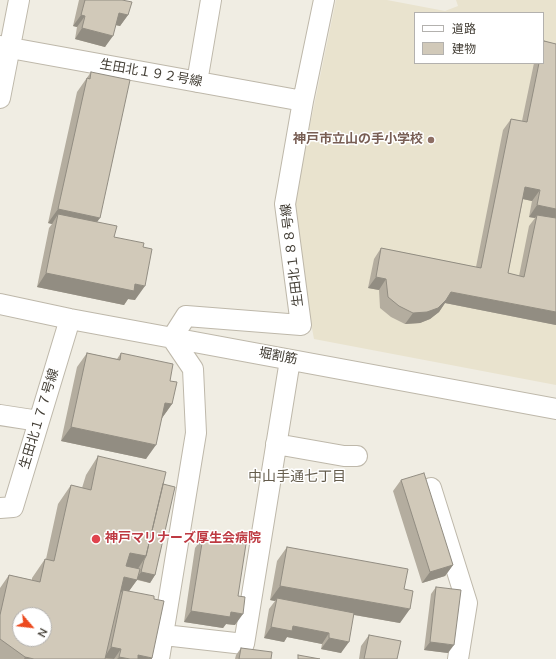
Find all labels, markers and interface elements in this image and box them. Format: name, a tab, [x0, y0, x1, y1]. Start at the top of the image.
legend	[414, 12, 544, 64]
text: 道路	[452, 21, 476, 37]
text: 建物	[452, 41, 476, 57]
street label: 生田北１９２号線	[98, 57, 204, 91]
place label: 神戸市立山の手小学校	[293, 132, 423, 148]
marker: 神戸市立山の手小学校	[426, 135, 436, 145]
street label: 生田北１８８号線	[279, 202, 307, 308]
street label: 堀割筋	[257, 346, 299, 368]
street label: 生田北１７７号線	[17, 367, 63, 471]
district label: 中山手通七丁目	[248, 470, 346, 486]
place label: 神戸マリナーズ厚生会病院	[105, 531, 261, 547]
marker: 神戸マリナーズ厚生会病院	[90, 533, 102, 545]
north arrow	[12, 607, 52, 647]
text: N	[34, 625, 51, 640]

